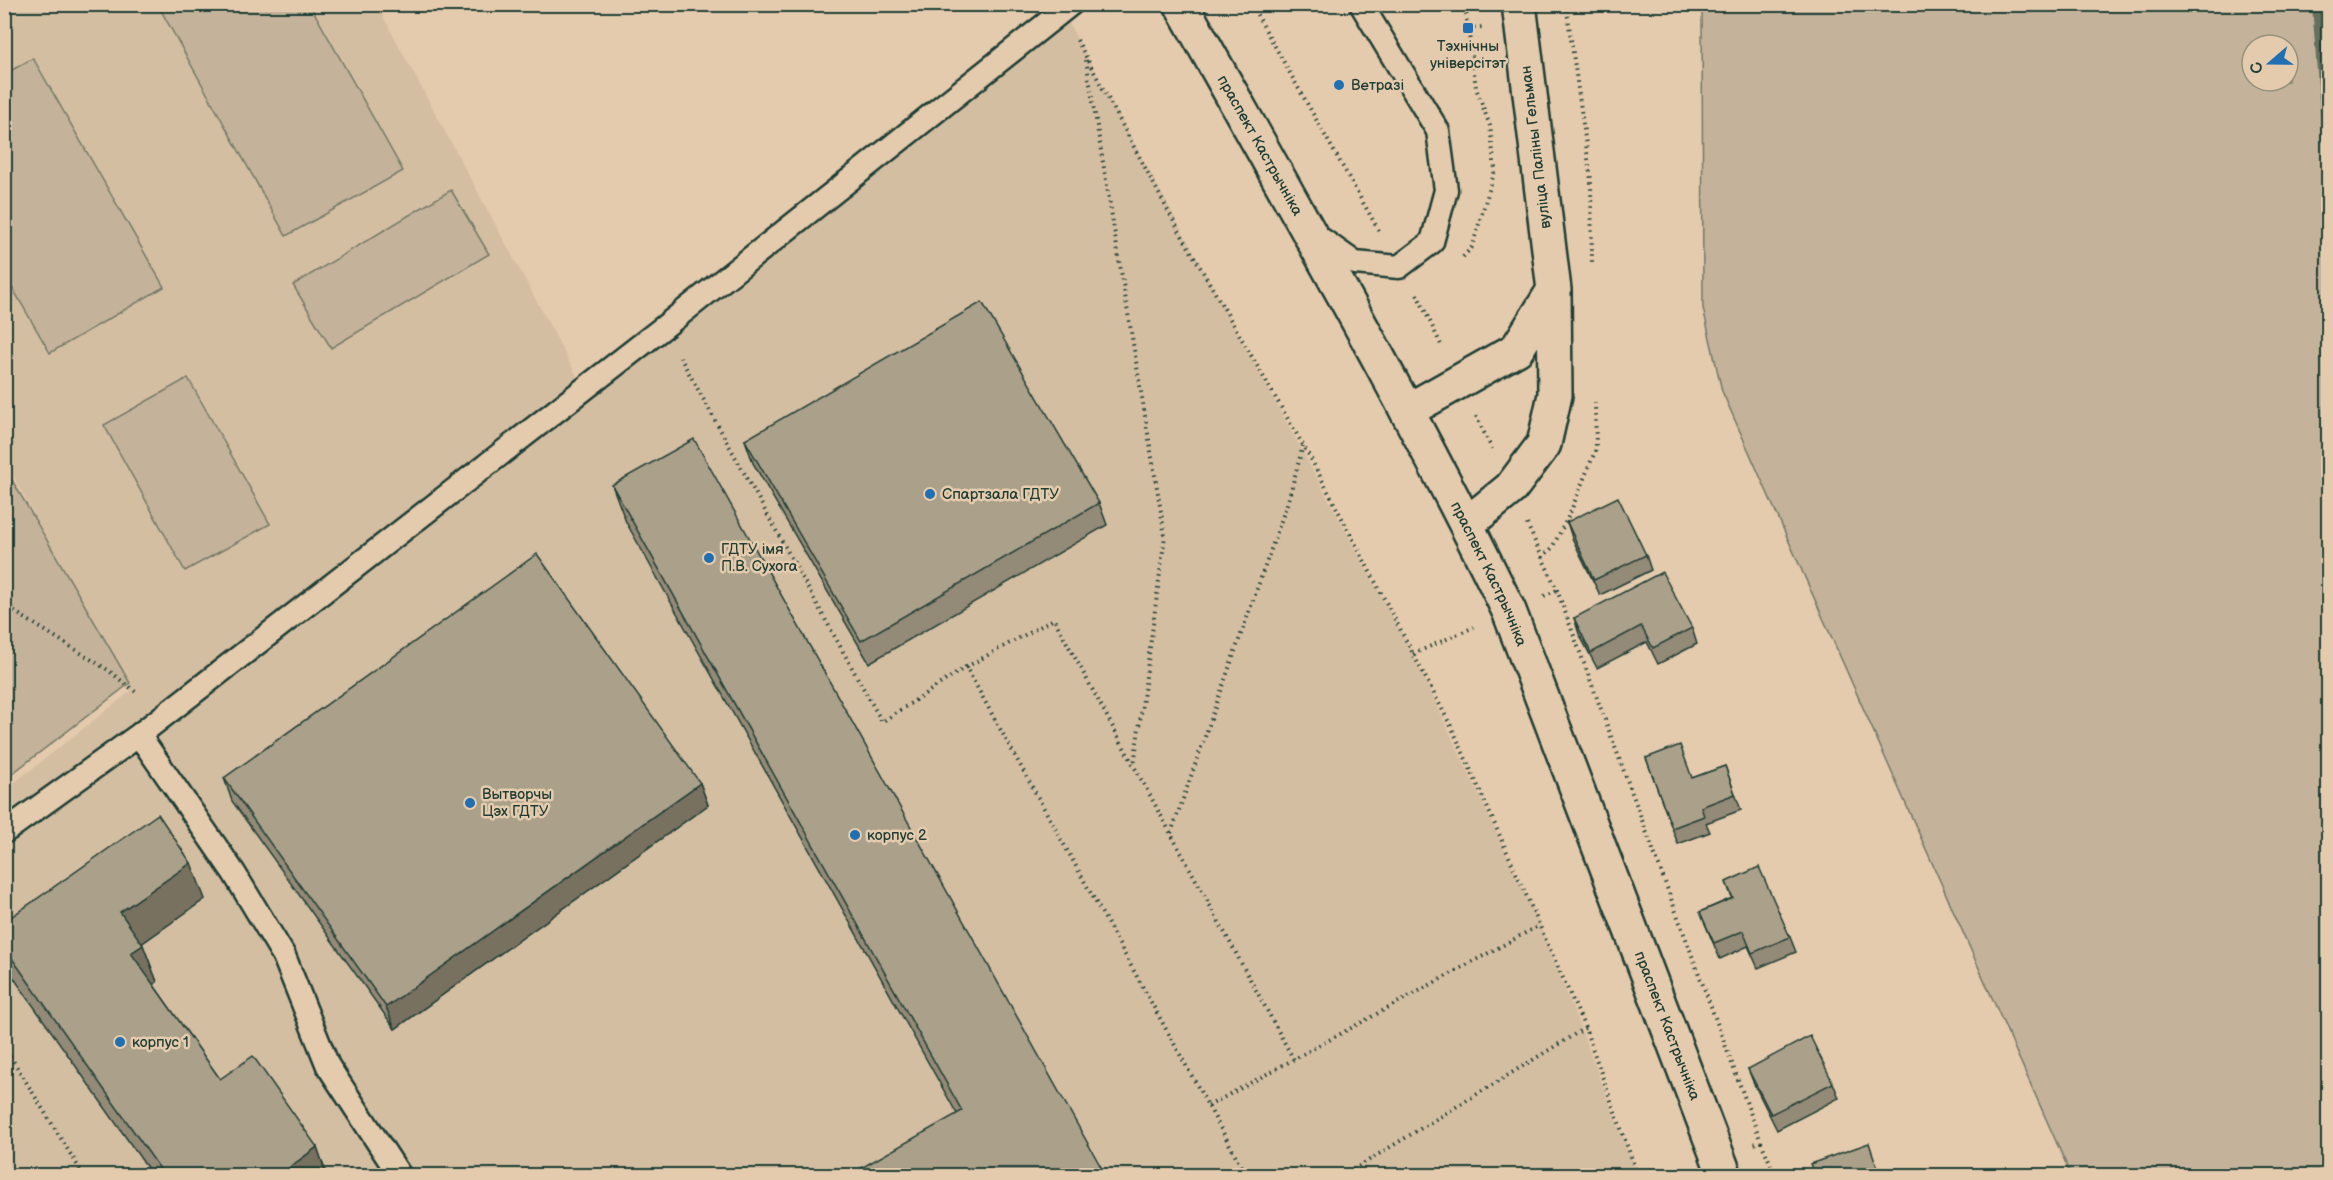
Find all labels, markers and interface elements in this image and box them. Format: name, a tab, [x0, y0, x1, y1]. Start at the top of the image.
marker: Тэхнічны універсітэт	[1461, 21, 1475, 35]
north arrow	[2240, 33, 2300, 93]
place label: Тэхнічны універсітэт	[1430, 37, 1506, 73]
text: С	[2246, 59, 2268, 76]
street label: вуліца Паліны Гельман	[1517, 64, 1555, 230]
street label: праспект Кастрычніка	[1213, 72, 1307, 219]
place label: Ветразі	[1351, 76, 1404, 95]
marker: Ветразі	[1332, 78, 1346, 92]
place label: Спартзала ГДТУ	[942, 485, 1059, 504]
marker: Спартзала ГДТУ	[923, 487, 937, 501]
street label: праспект Кастрычніка	[1446, 498, 1531, 649]
place label: ГДТУ імя П.В. Сухога	[721, 540, 798, 576]
marker: ГДТУ імя П.В. Сухога	[702, 551, 716, 565]
place label: Вытворчы Цэх ГДТУ	[482, 785, 552, 821]
marker: Вытворчы Цэх ГДТУ	[463, 796, 477, 810]
place label: корпус 2	[867, 826, 927, 845]
marker: корпус 2	[848, 828, 862, 842]
street label: праспект Кастрычніка	[1630, 948, 1705, 1103]
place label: корпус 1	[132, 1033, 189, 1052]
marker: корпус 1	[113, 1035, 127, 1049]

